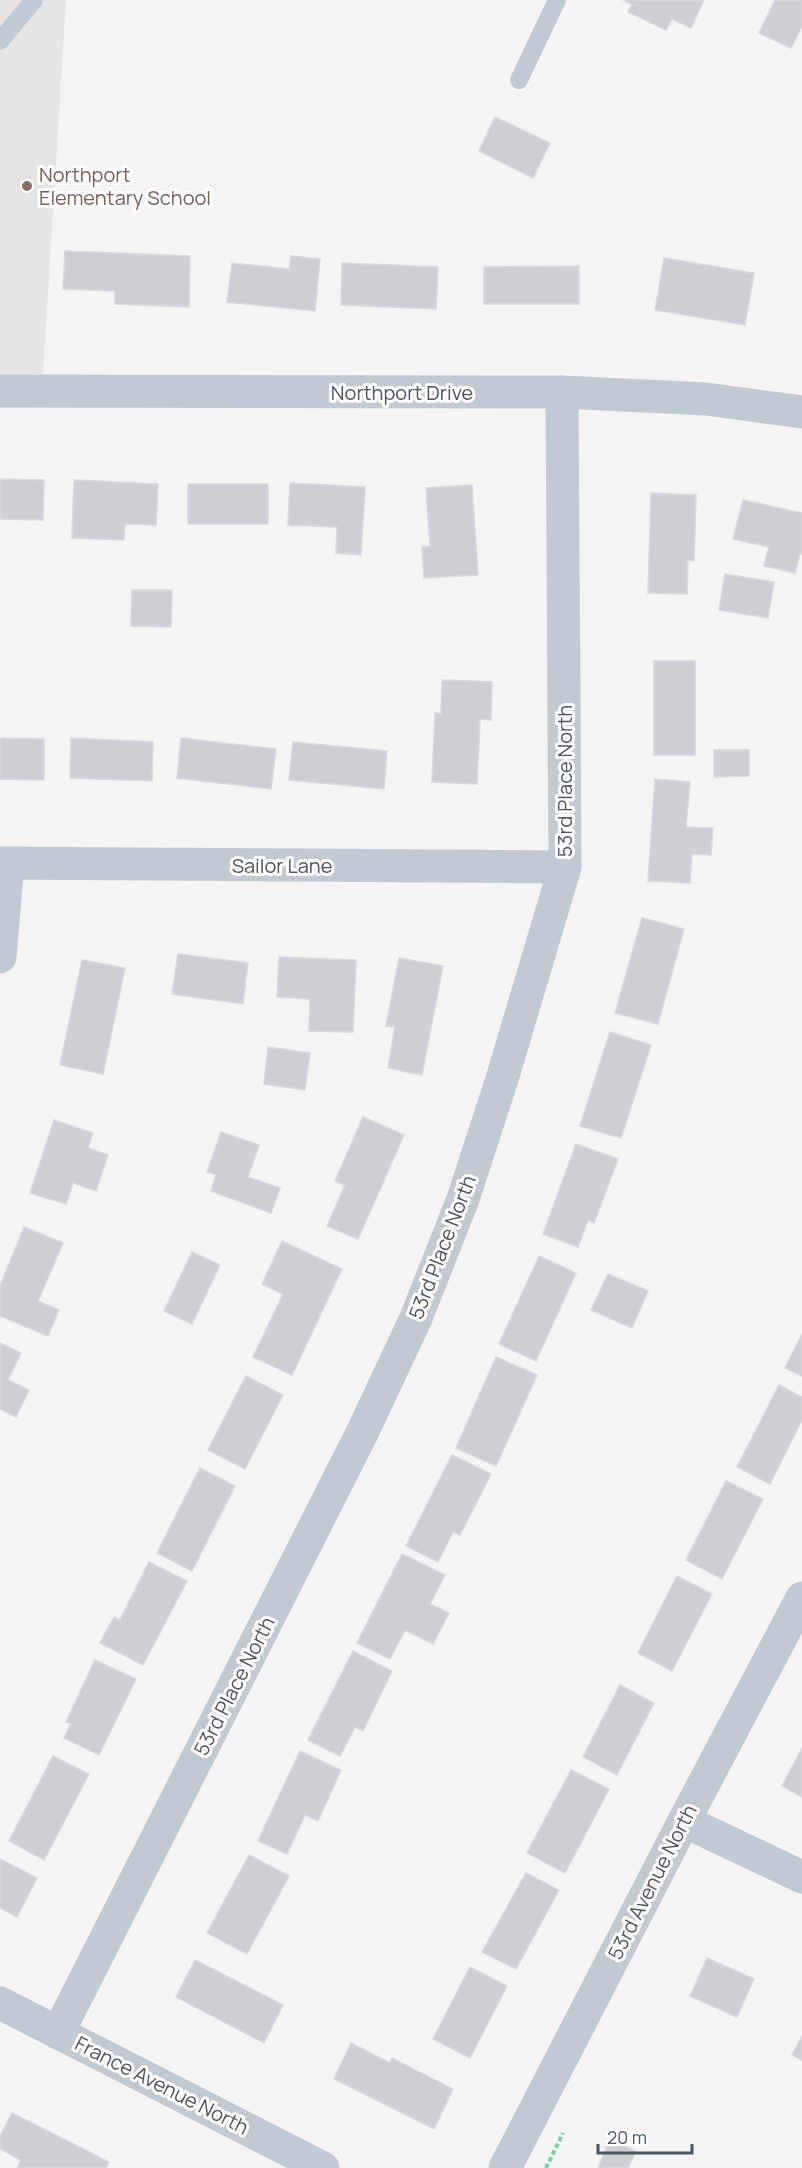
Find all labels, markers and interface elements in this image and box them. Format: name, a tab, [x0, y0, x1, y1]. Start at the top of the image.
place label: Northport Elementary School	[39, 161, 211, 211]
marker: Northport Elementary School	[20, 179, 34, 193]
street label: Northport Drive	[331, 379, 473, 406]
street label: 53rd Place North	[551, 705, 578, 857]
street label: Sailor Lane	[232, 852, 332, 879]
street label: 53rd Place North	[402, 1171, 482, 1323]
street label: 53rd Place North	[187, 1612, 281, 1760]
street label: 53rd Avenue North	[601, 1800, 703, 1964]
street label: France Avenue North	[71, 2030, 253, 2140]
scale bar	[598, 2117, 692, 2155]
text: 20 m	[607, 2125, 647, 2149]

